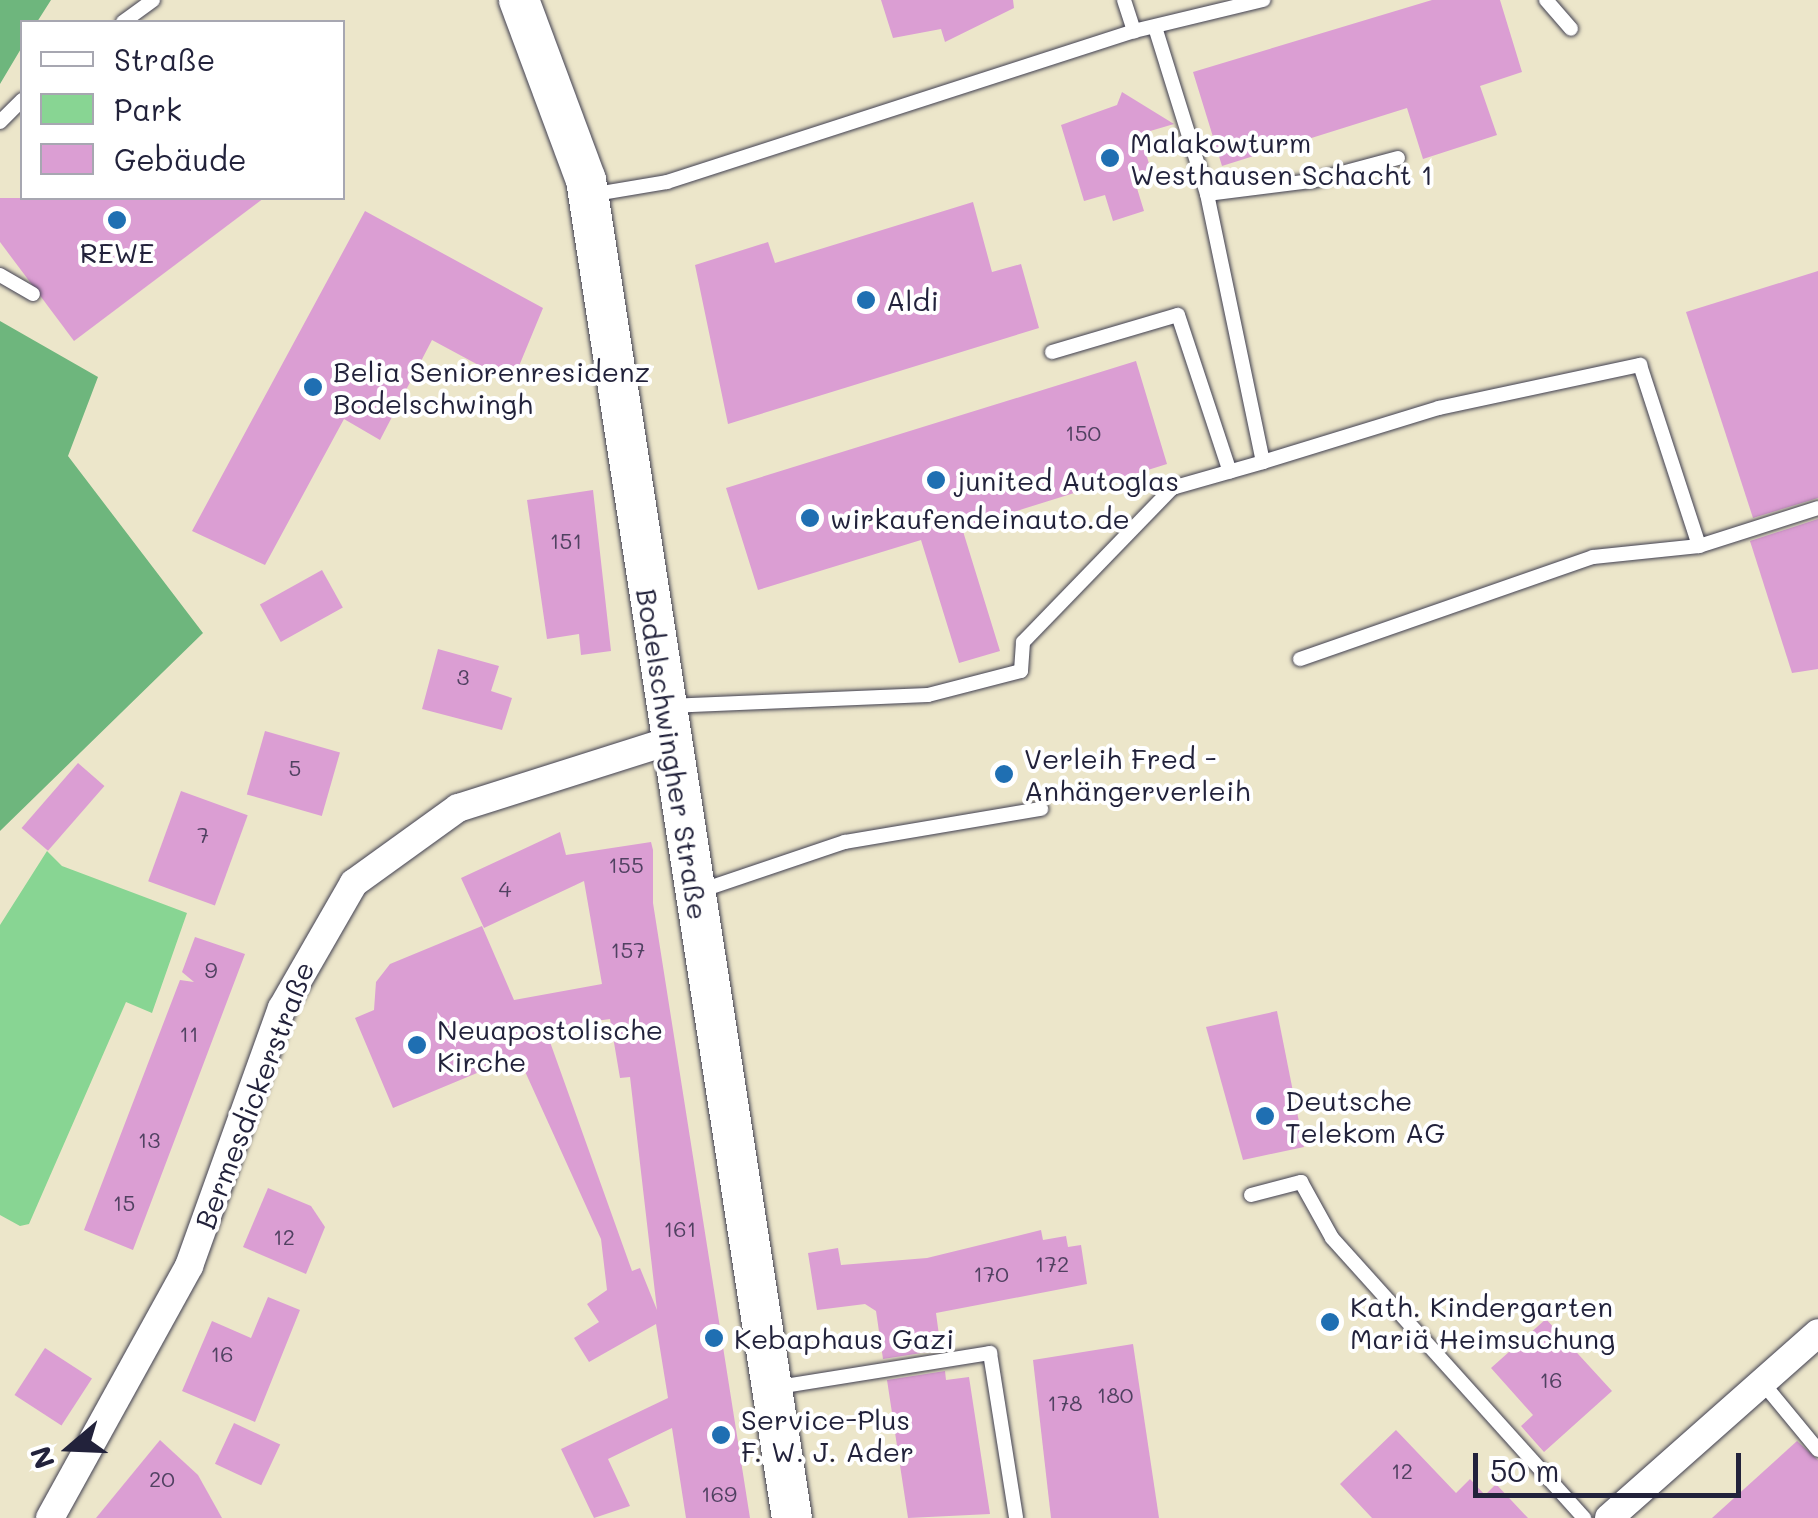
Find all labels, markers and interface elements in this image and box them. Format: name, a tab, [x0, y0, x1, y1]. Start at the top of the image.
legend	[20, 20, 345, 200]
text: Straße	[114, 39, 215, 79]
text: Park	[114, 89, 182, 129]
place label: Malakowturm Westhausen Schacht 1	[1130, 125, 1433, 191]
text: Gebäude	[114, 139, 247, 179]
marker: Malakowturm Westhausen Schacht 1	[1099, 147, 1121, 169]
marker: REWE	[106, 209, 128, 231]
place label: REWE	[80, 235, 154, 269]
place label: Aldi	[886, 283, 939, 317]
marker: Aldi	[855, 289, 877, 311]
place label: Belia Seniorenresidenz Bodelschwingh	[333, 354, 650, 420]
marker: Belia Seniorenresidenz Bodelschwingh	[302, 376, 324, 398]
house number: 150	[1065, 420, 1101, 446]
place label: junited Autoglas	[956, 463, 1179, 497]
marker: junited Autoglas	[925, 469, 947, 491]
place label: wirkaufendeinauto.de	[830, 501, 1130, 535]
marker: wirkaufendeinauto.de	[799, 507, 821, 529]
house number: 151	[550, 528, 582, 554]
street label: Bodelschwingher Straße	[630, 586, 716, 922]
house number: 3	[457, 664, 469, 690]
place label: Verleih Fred - Anhängerverleih	[1024, 741, 1250, 807]
house number: 5	[289, 755, 301, 781]
marker: Verleih Fred - Anhängerverleih	[993, 763, 1015, 785]
house number: 7	[197, 822, 209, 848]
house number: 155	[608, 852, 644, 878]
house number: 4	[499, 876, 511, 902]
house number: 157	[611, 937, 645, 963]
street label: Bermesdickerstraße	[188, 957, 320, 1233]
house number: 9	[204, 957, 218, 983]
place label: Neuapostolische Kirche	[437, 1012, 663, 1078]
house number: 11	[179, 1021, 199, 1047]
marker: Neuapostolische Kirche	[406, 1034, 428, 1056]
place label: Deutsche Telekom AG	[1285, 1083, 1445, 1149]
marker: Deutsche Telekom AG	[1254, 1105, 1276, 1127]
house number: 13	[138, 1127, 160, 1153]
house number: 15	[113, 1190, 135, 1216]
house number: 161	[664, 1216, 696, 1242]
house number: 12	[273, 1224, 295, 1250]
house number: 172	[1035, 1251, 1069, 1277]
house number: 170	[973, 1261, 1009, 1287]
place label: Kath. Kindergarten Mariä Heimsuchung	[1350, 1289, 1615, 1355]
marker: Kath. Kindergarten Mariä Heimsuchung	[1319, 1311, 1341, 1333]
place label: Kebaphaus Gazi	[734, 1321, 954, 1355]
marker: Kebaphaus Gazi	[703, 1327, 725, 1349]
house number: 16	[210, 1341, 234, 1367]
house number: 16	[1539, 1367, 1563, 1393]
house number: 180	[1097, 1382, 1133, 1408]
house number: 178	[1047, 1390, 1083, 1416]
north arrow	[20, 1398, 120, 1498]
place label: Service-Plus F. W. J. Ader	[741, 1402, 914, 1468]
marker: Service-Plus F. W. J. Ader	[710, 1424, 732, 1446]
scale bar	[1478, 1433, 1746, 1495]
text: N	[21, 1442, 62, 1474]
text: 50 m	[1490, 1450, 1560, 1490]
house number: 12	[1391, 1458, 1413, 1484]
house number: 20	[149, 1466, 175, 1492]
house number: 169	[701, 1481, 737, 1507]

